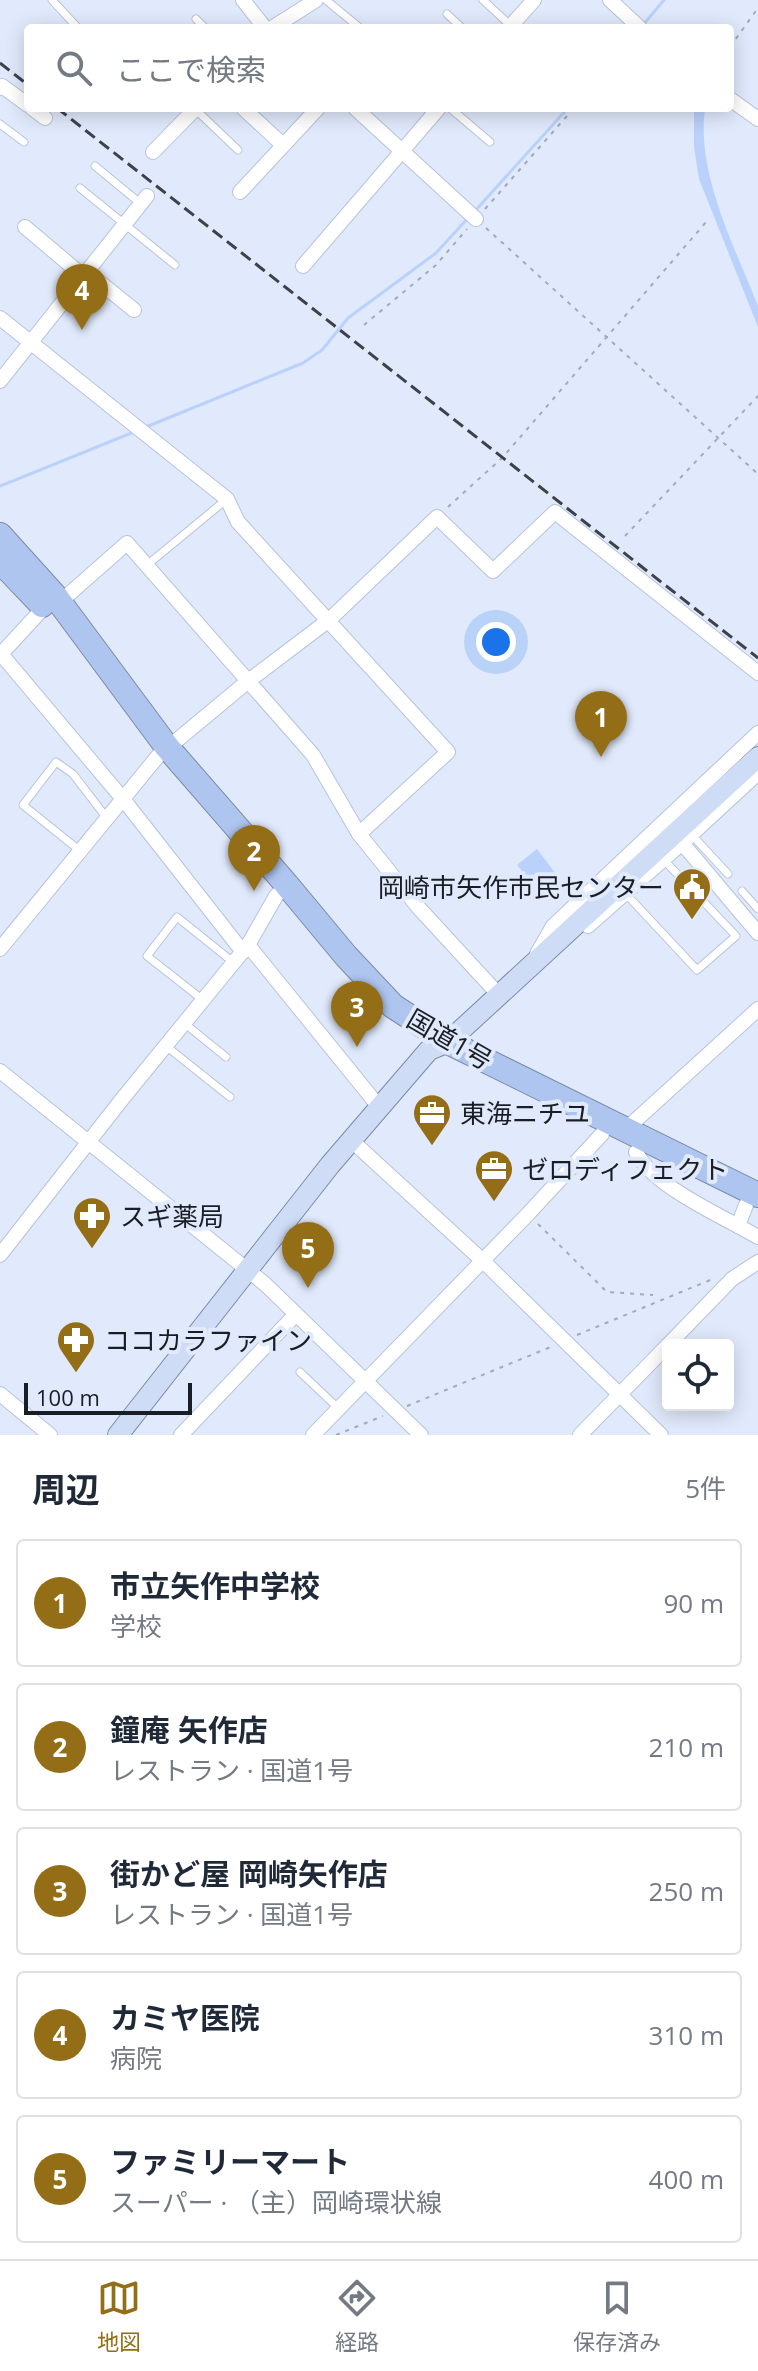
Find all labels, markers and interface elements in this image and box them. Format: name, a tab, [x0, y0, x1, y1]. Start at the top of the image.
search box	[24, 24, 734, 112]
icon: search	[52, 46, 96, 90]
text: ここで検索	[116, 49, 266, 90]
pin: 4	[56, 264, 108, 330]
your location	[476, 622, 516, 662]
pin: 1	[575, 691, 627, 757]
pin: 2	[228, 825, 280, 891]
public building icon: 岡崎市矢作市民センター	[671, 866, 713, 921]
place label: 岡崎市矢作市民センター	[378, 869, 664, 905]
pin: 3	[331, 981, 383, 1047]
street label: 国道1号	[401, 1000, 499, 1078]
office icon: 東海ニチユ	[411, 1092, 453, 1147]
place label: 東海ニチユ	[460, 1095, 590, 1131]
office icon: ゼロディフェクト	[473, 1148, 515, 1203]
place label: ゼロディフェクト	[522, 1151, 728, 1187]
pharmacy icon: スギ薬局	[71, 1195, 113, 1250]
place label: スギ薬局	[120, 1198, 224, 1234]
pin: 5	[282, 1222, 334, 1288]
pharmacy icon: ココカラファイン	[55, 1319, 97, 1374]
place label: ココカラファイン	[104, 1322, 312, 1358]
map controls	[662, 1339, 734, 1411]
button: locate	[662, 1339, 734, 1411]
scale bar	[24, 1379, 192, 1415]
text: 100 m	[36, 1382, 100, 1412]
text: 周辺	[32, 1466, 100, 1512]
text: 5件	[685, 1470, 726, 1506]
text: 市立矢作中学校	[110, 1565, 320, 1606]
text: 1	[53, 1585, 67, 1621]
text: 90 m	[663, 1585, 724, 1621]
text: 学校	[110, 1608, 162, 1644]
text: 鐘庵 矢作店	[110, 1709, 268, 1750]
text: 2	[53, 1729, 67, 1765]
text: 210 m	[649, 1729, 724, 1765]
text: レストラン · 国道1号	[110, 1752, 353, 1788]
text: 街かど屋 岡崎矢作店	[110, 1853, 388, 1894]
text: 3	[53, 1873, 67, 1909]
text: 250 m	[649, 1873, 724, 1909]
text: レストラン · 国道1号	[110, 1896, 353, 1932]
text: カミヤ医院	[110, 1997, 260, 2038]
text: 4	[53, 2017, 67, 2053]
text: 310 m	[649, 2017, 724, 2053]
text: 病院	[110, 2040, 162, 2076]
text: ファミリーマート	[110, 2141, 350, 2182]
text: 5	[53, 2161, 67, 2197]
text: 400 m	[649, 2161, 724, 2197]
text: スーパー · （主）岡崎環状線	[110, 2184, 442, 2220]
tab: 地図	[97, 2276, 141, 2356]
tab: 経路	[335, 2276, 379, 2356]
tab: 保存済み	[573, 2276, 661, 2356]

